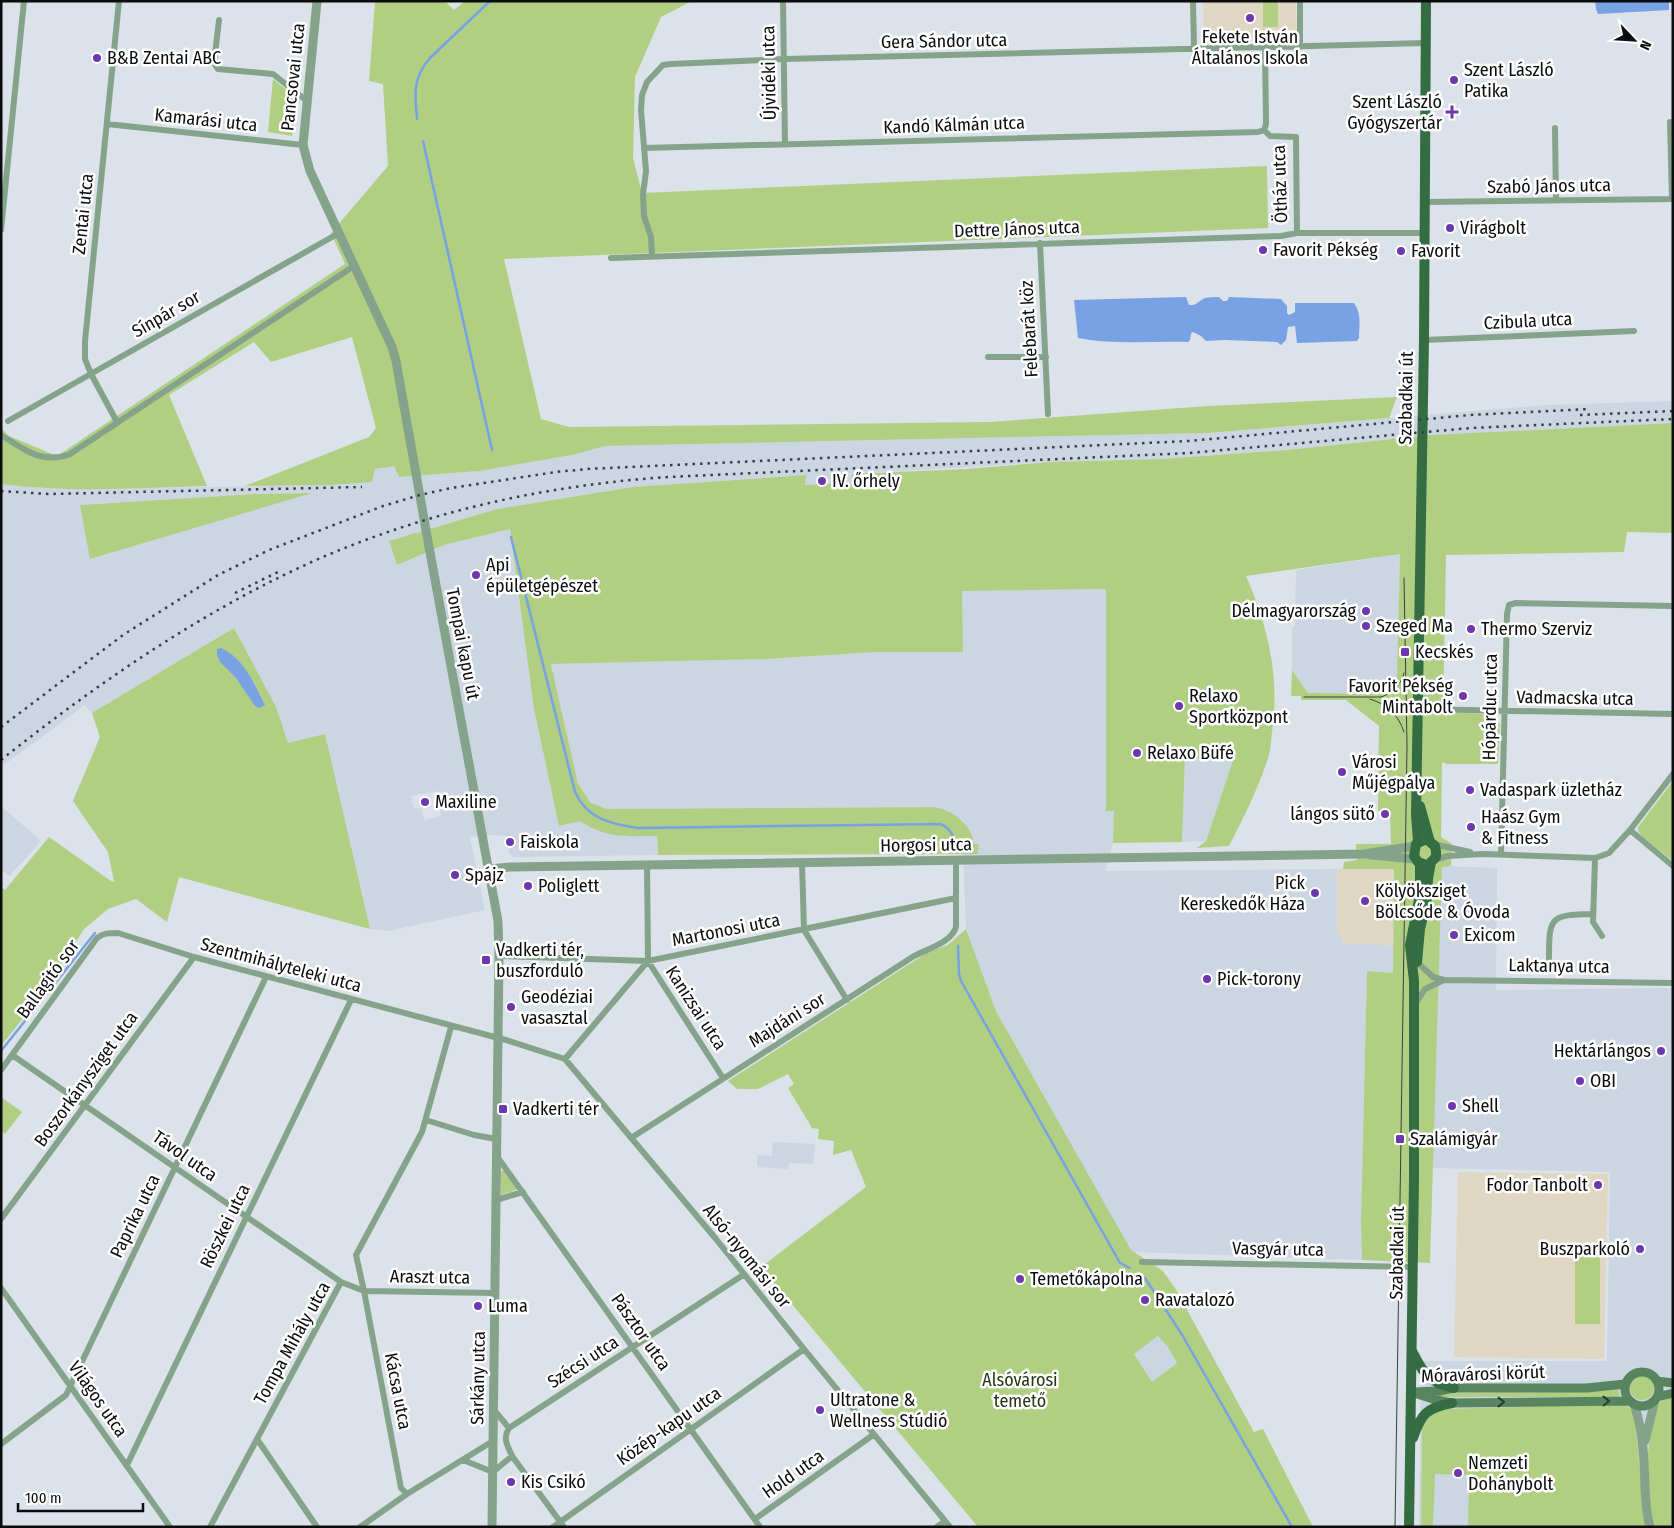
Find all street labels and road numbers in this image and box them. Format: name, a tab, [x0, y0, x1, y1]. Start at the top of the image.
street label: Pancsovai utca	[276, 22, 310, 132]
street label: Újvidéki utca	[756, 25, 781, 121]
street label: Gera Sándor utca	[881, 29, 1007, 53]
street label: Kamarási utca	[154, 104, 259, 136]
street label: Kandó Kálmán utca	[883, 112, 1025, 138]
street label: Ötház utca	[1268, 144, 1292, 223]
street label: Zentai utca	[68, 172, 98, 256]
street label: Szabó János utca	[1487, 174, 1611, 198]
street label: Dettre János utca	[954, 216, 1081, 242]
street label: Felebarát köz	[1015, 280, 1043, 378]
street label: Sínpár sor	[128, 285, 205, 342]
street label: Czibula utca	[1483, 308, 1573, 334]
street label: Szabadkai út	[1394, 351, 1418, 445]
street label: Tompai kapu út	[441, 586, 485, 702]
street label: Hópárduc utca	[1478, 653, 1502, 761]
street label: Vadmacska utca	[1516, 686, 1634, 710]
street label: Horgosi utca	[880, 833, 972, 857]
street label: Martonosi utca	[670, 909, 782, 951]
street label: Szentmihályteleki utca	[198, 933, 364, 997]
street label: Ballagitó sor	[12, 935, 84, 1023]
street label: Laktanya utca	[1508, 954, 1610, 978]
street label: Kanizsai utca	[661, 962, 731, 1054]
street label: Majdáni sor	[745, 987, 830, 1052]
street label: Boszorkánysziget utca	[30, 1007, 143, 1151]
street label: Távol utca	[148, 1126, 222, 1186]
street label: Paprika utca	[105, 1170, 165, 1261]
street label: Röszkei utca	[195, 1180, 255, 1272]
street label: Alsó-nyomási sor	[698, 1200, 796, 1313]
street label: Szabadkai út	[1385, 1206, 1409, 1300]
street label: Vasgyár utca	[1232, 1237, 1324, 1261]
street label: Araszt utca	[390, 1265, 470, 1289]
street label: Tompa Mihály utca	[249, 1278, 335, 1408]
street label: Pásztor utca	[606, 1289, 676, 1375]
street label: Sárkány utca	[466, 1331, 490, 1425]
street label: Szécsi utca	[543, 1331, 623, 1393]
street label: Kácsa utca	[380, 1351, 416, 1432]
street label: Világos utca	[64, 1357, 132, 1441]
street label: Móravárosi körút	[1421, 1361, 1546, 1387]
street label: Közép-kapu utca	[613, 1382, 726, 1470]
street label: Hold utca	[758, 1445, 828, 1503]

